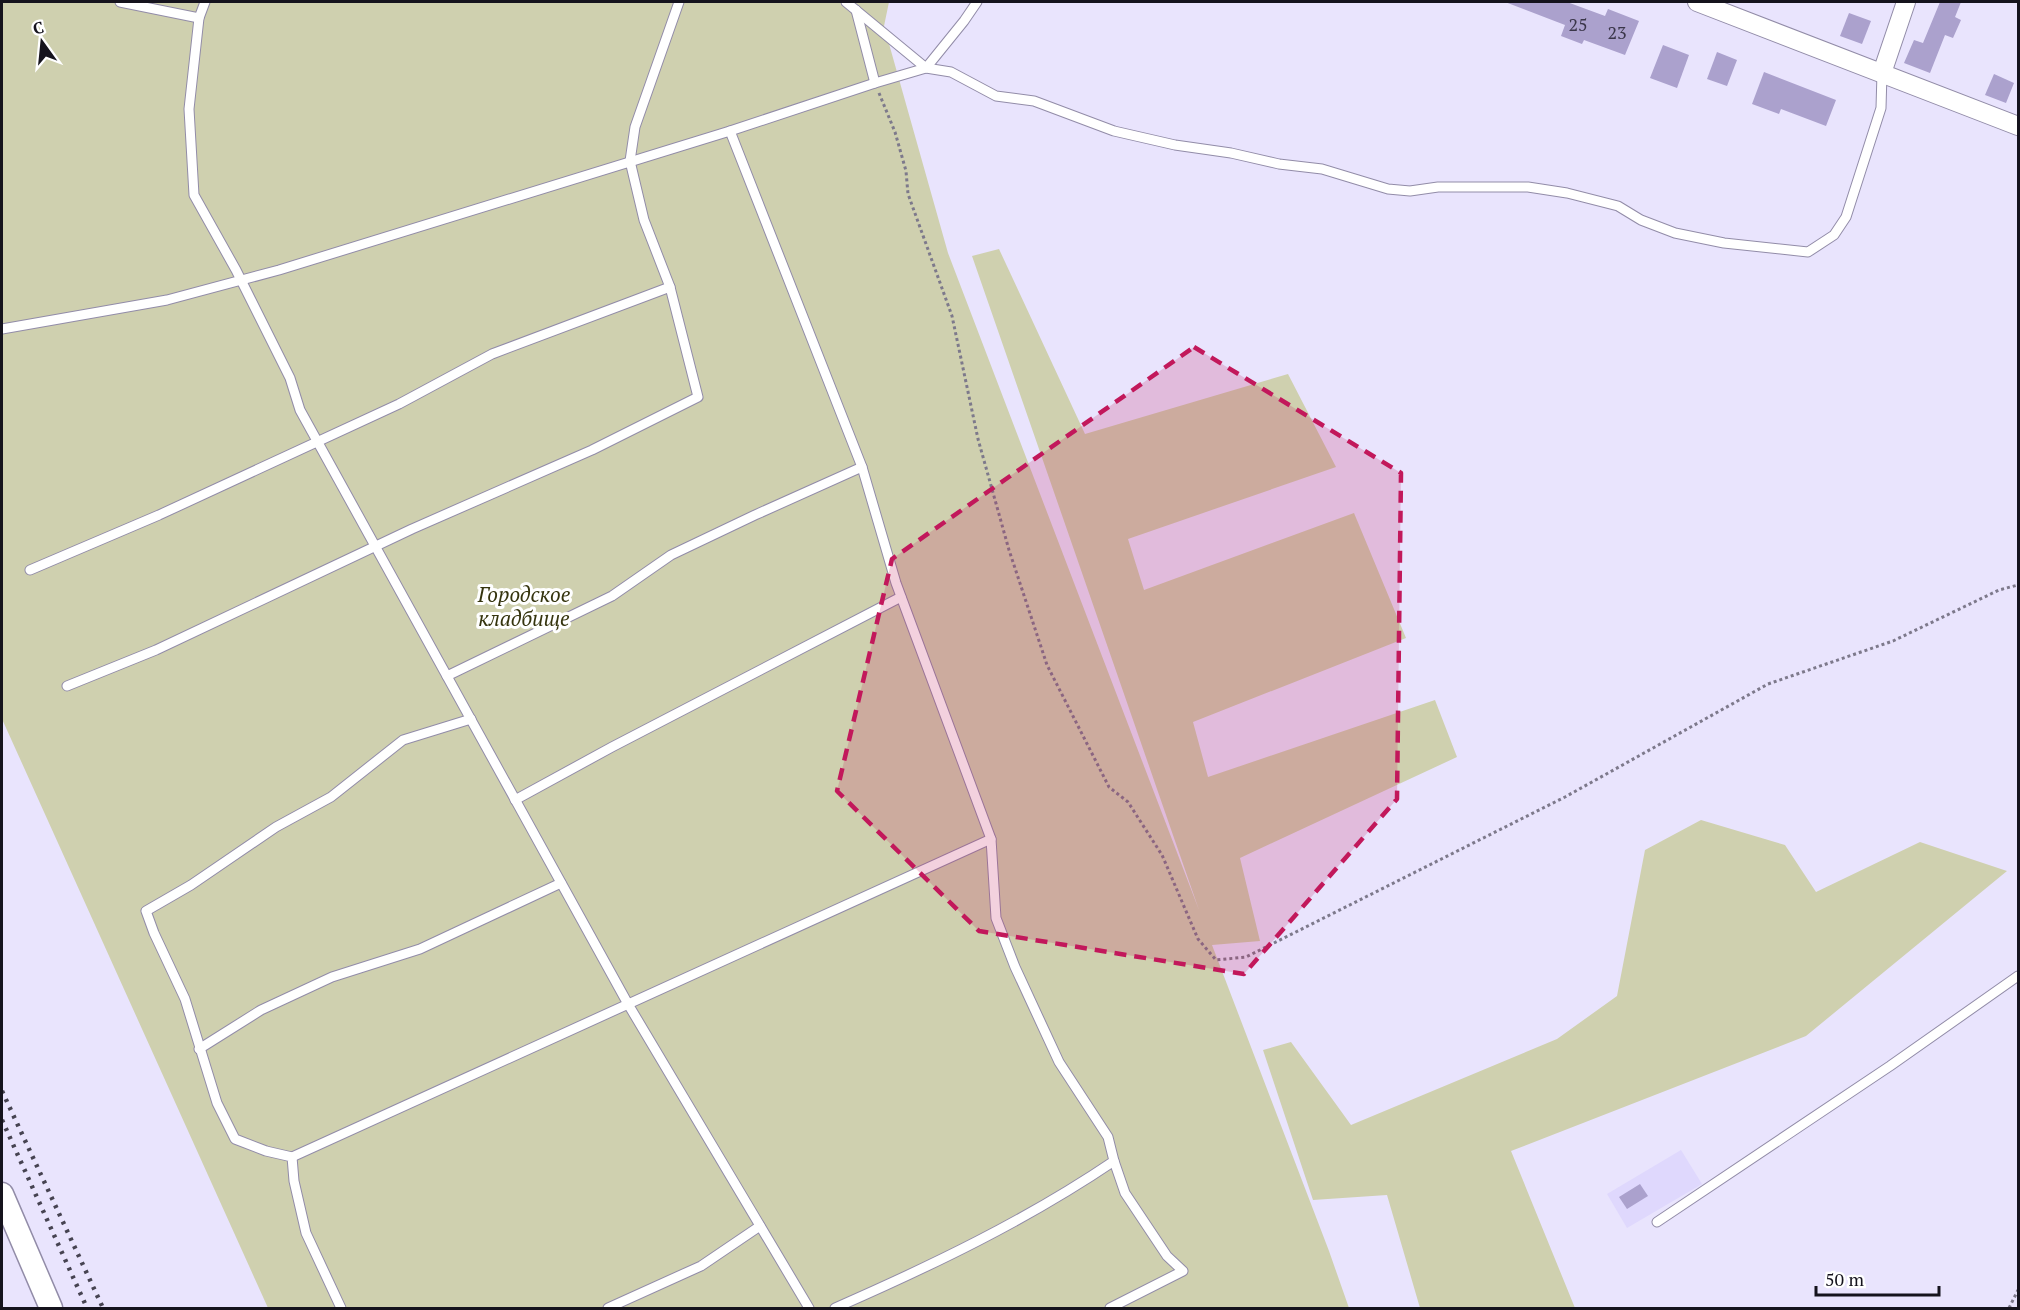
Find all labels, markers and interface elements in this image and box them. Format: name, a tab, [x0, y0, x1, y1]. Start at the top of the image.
north arrow	[12, 12, 72, 72]
house number: 25	[1568, 12, 1588, 36]
text: С	[30, 16, 46, 39]
house number: 23	[1607, 20, 1627, 44]
park label: Городское кладбище	[477, 580, 571, 632]
scale bar	[1816, 1259, 1939, 1297]
text: 50 m	[1825, 1267, 1865, 1291]

